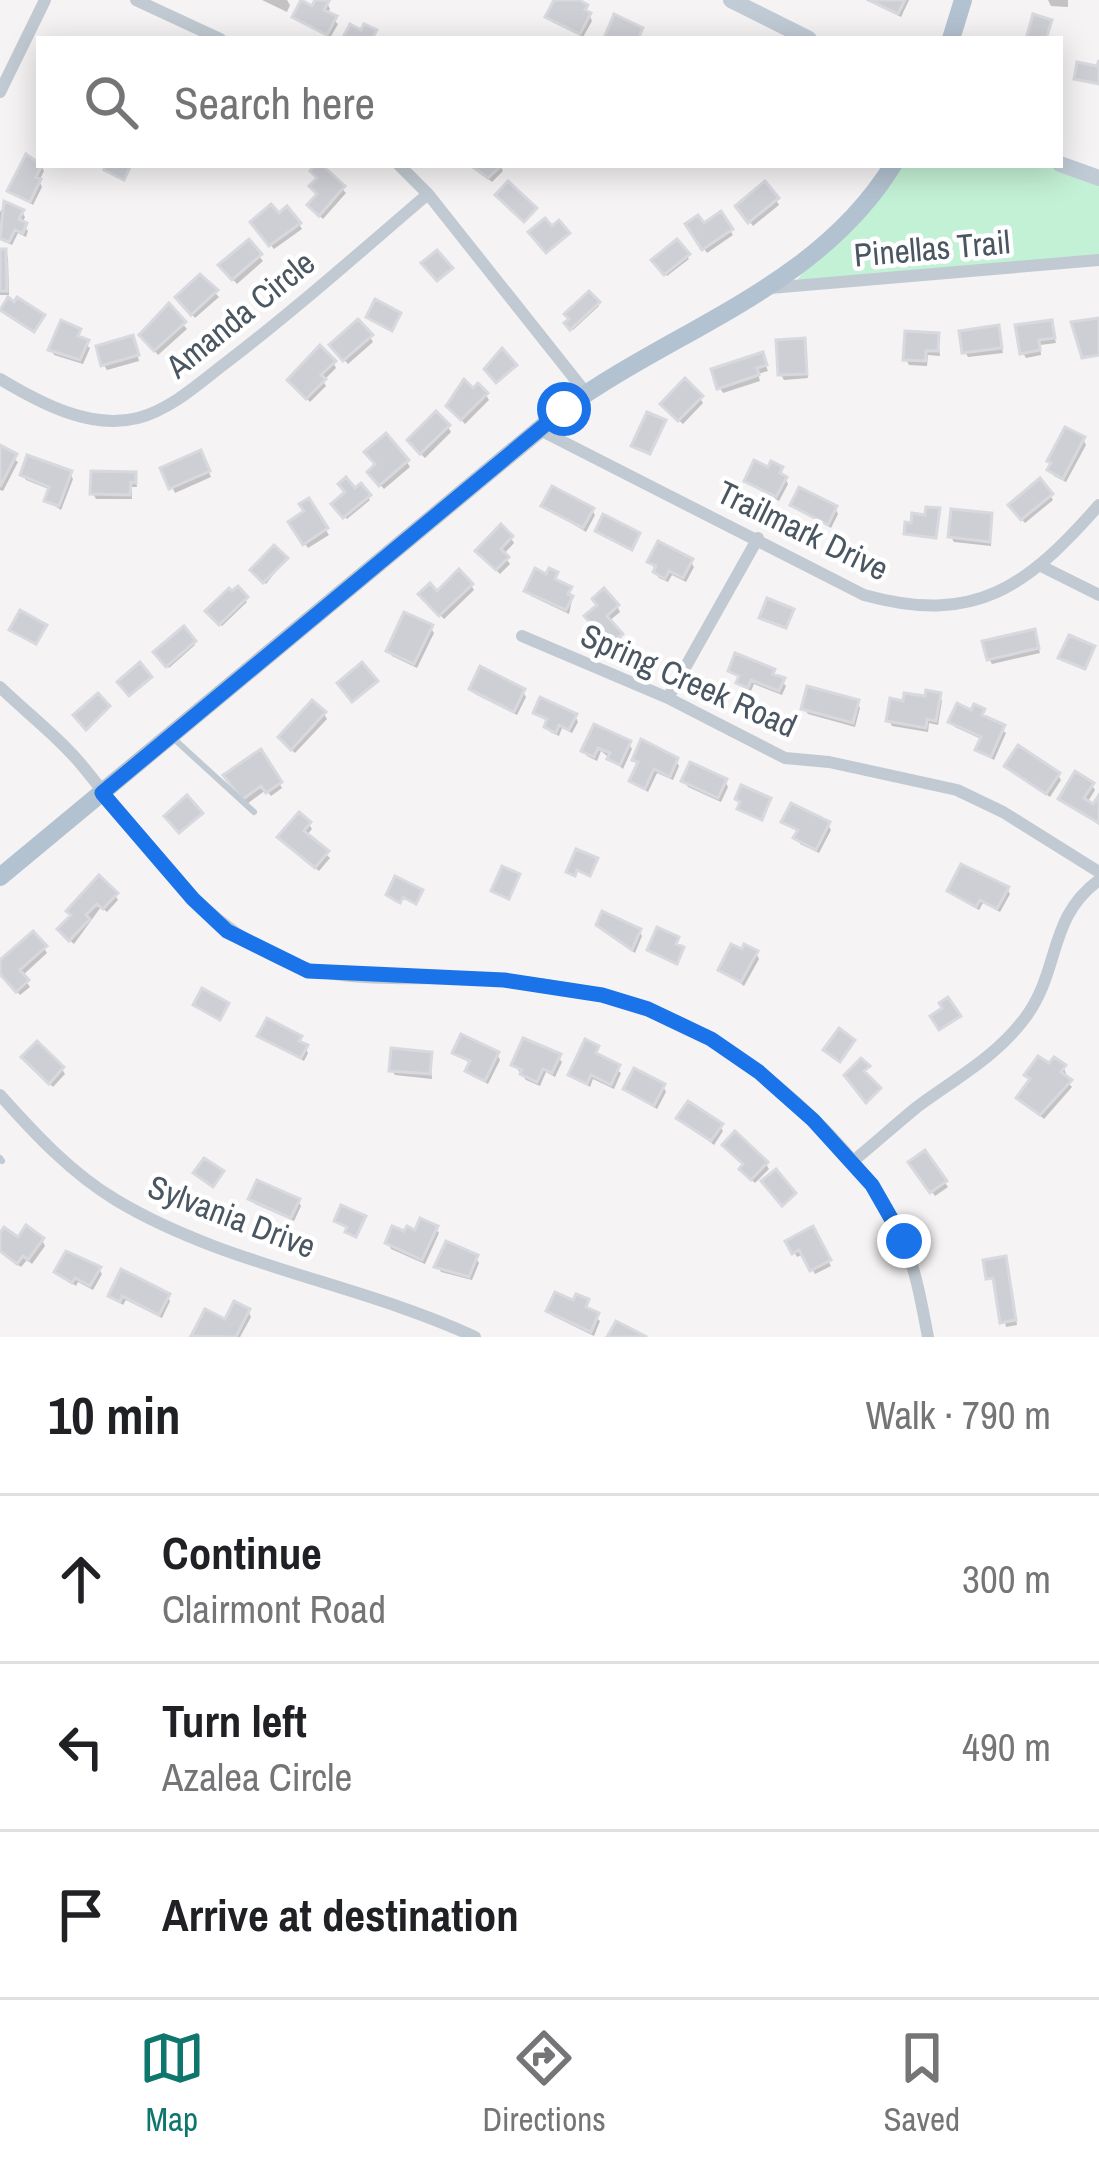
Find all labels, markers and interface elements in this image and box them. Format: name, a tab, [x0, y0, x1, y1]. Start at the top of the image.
search box	[36, 36, 1063, 168]
icon: search	[78, 69, 144, 135]
text: Search here	[174, 72, 375, 133]
street label: Pinellas Trail	[852, 219, 1012, 277]
street label: Amanda Circle	[156, 241, 323, 388]
route start	[537, 382, 591, 436]
street label: Trailmark Drive	[710, 470, 896, 590]
street label: Spring Creek Road	[574, 613, 804, 747]
street label: Sylvania Drive	[142, 1164, 322, 1268]
route end	[877, 1214, 931, 1268]
text: 10 min	[48, 1381, 181, 1450]
text: Walk · 790 m	[866, 1389, 1051, 1441]
text: Continue	[162, 1522, 322, 1583]
icon: ahead	[48, 1546, 114, 1612]
text: 300 m	[962, 1553, 1051, 1605]
text: Clairmont Road	[162, 1583, 386, 1635]
text: Turn left	[162, 1690, 307, 1751]
icon: left	[48, 1714, 114, 1780]
text: 490 m	[962, 1721, 1051, 1773]
text: Azalea Circle	[162, 1751, 352, 1803]
icon: arrive	[48, 1882, 114, 1948]
text: Arrive at destination	[162, 1884, 519, 1945]
tab: Map	[139, 2025, 205, 2141]
tab: Directions	[482, 2025, 606, 2141]
tab: Saved	[883, 2025, 960, 2141]

